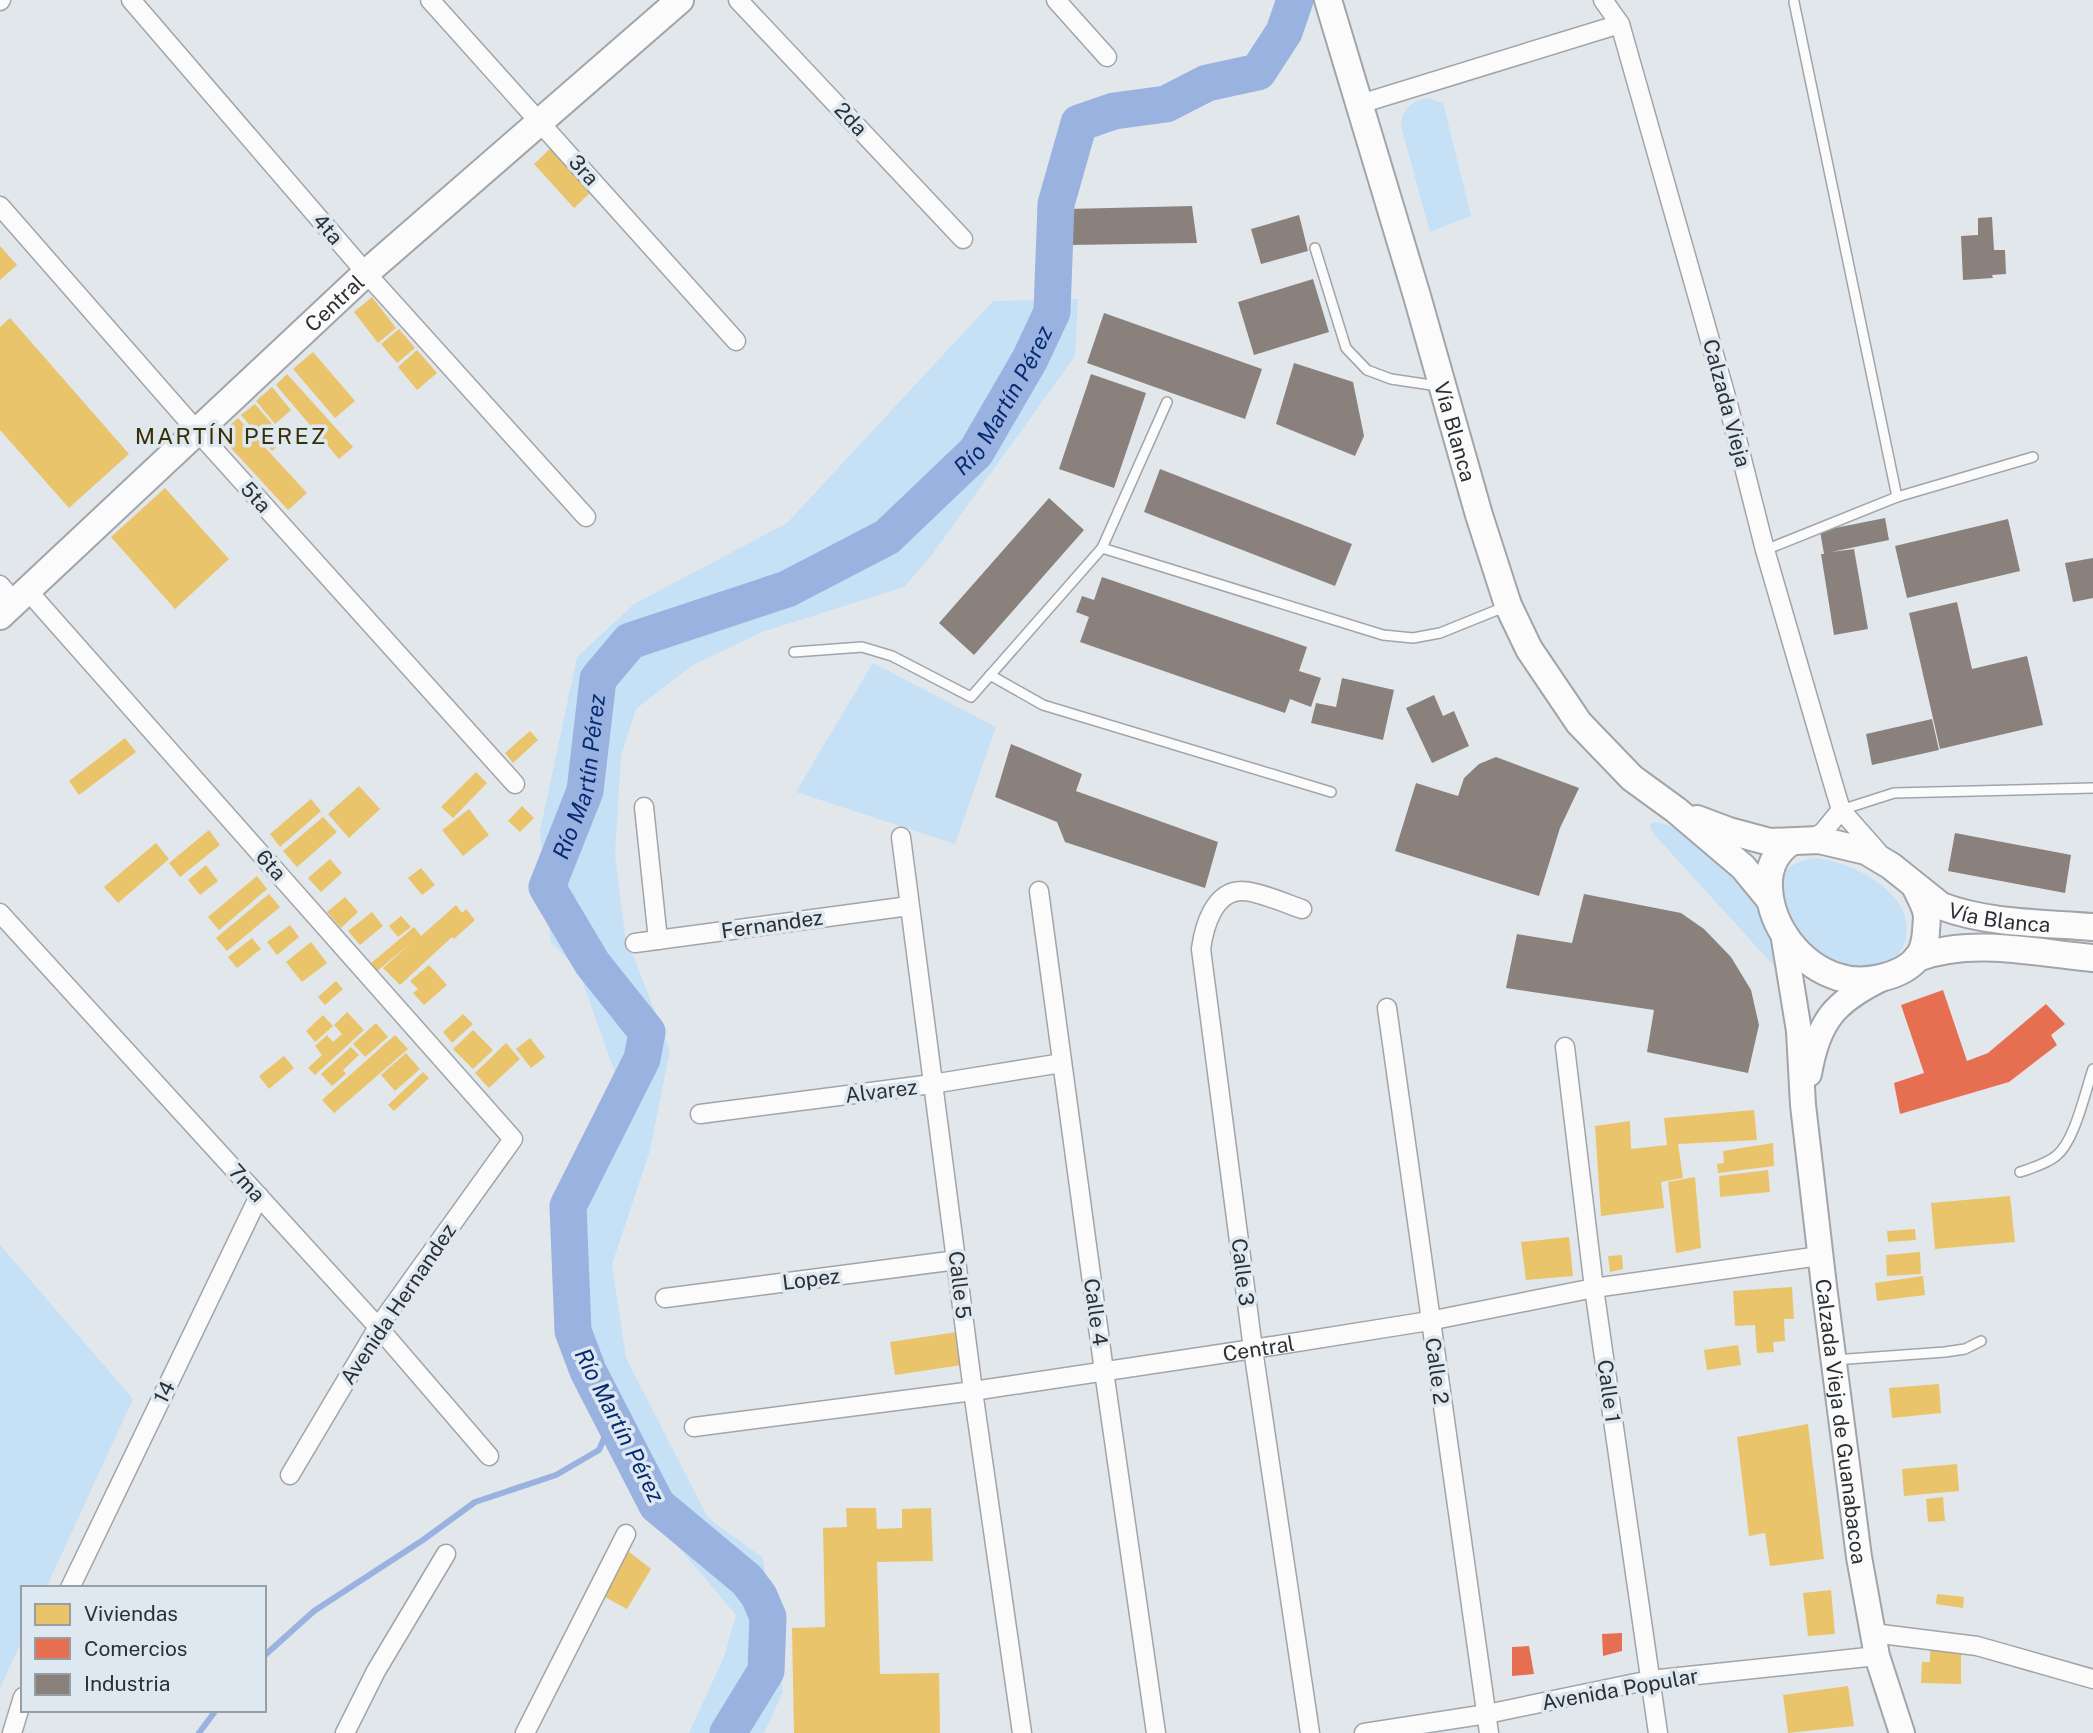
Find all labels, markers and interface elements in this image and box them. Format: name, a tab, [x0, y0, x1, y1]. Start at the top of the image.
street label: 2da	[829, 97, 873, 141]
street label: 3ra	[564, 149, 604, 191]
street label: 4ta	[308, 208, 348, 250]
street label: Central	[299, 269, 369, 337]
water label: Río Martín Pérez	[948, 321, 1057, 480]
street label: Calzada Vieja	[1698, 336, 1756, 470]
street label: Vía Blanca	[1429, 379, 1481, 484]
district label: MARTÍN PEREZ	[135, 422, 327, 449]
street label: 5ta	[236, 476, 276, 518]
water label: Río Martín Pérez	[546, 692, 610, 863]
street label: 6ta	[251, 844, 291, 886]
street label: Vía Blanca	[1945, 897, 2051, 937]
street label: Fernandez	[720, 904, 824, 944]
street label: Alvarez	[843, 1074, 919, 1108]
street label: 7ma	[224, 1159, 270, 1207]
street label: Avenida Hernandez	[335, 1219, 461, 1389]
street label: Calle 3	[1226, 1237, 1260, 1307]
street label: Calle 5	[943, 1250, 977, 1320]
street label: Lopez	[781, 1263, 841, 1295]
street label: Calle 4	[1079, 1277, 1113, 1347]
street label: Calzada Vieja de Guanabacoa	[1811, 1277, 1873, 1566]
street label: Central	[1221, 1330, 1296, 1366]
street label: Calle 2	[1420, 1336, 1454, 1406]
water label: Río Martín Pérez	[570, 1343, 671, 1507]
street label: Calle 1	[1592, 1358, 1626, 1424]
street label: 14	[148, 1377, 180, 1407]
legend	[21, 1586, 266, 1712]
text: Viviendas	[84, 1601, 178, 1626]
text: Comercios	[84, 1636, 187, 1661]
street label: Avenida Popular	[1540, 1663, 1700, 1715]
text: Industria	[84, 1671, 170, 1696]

